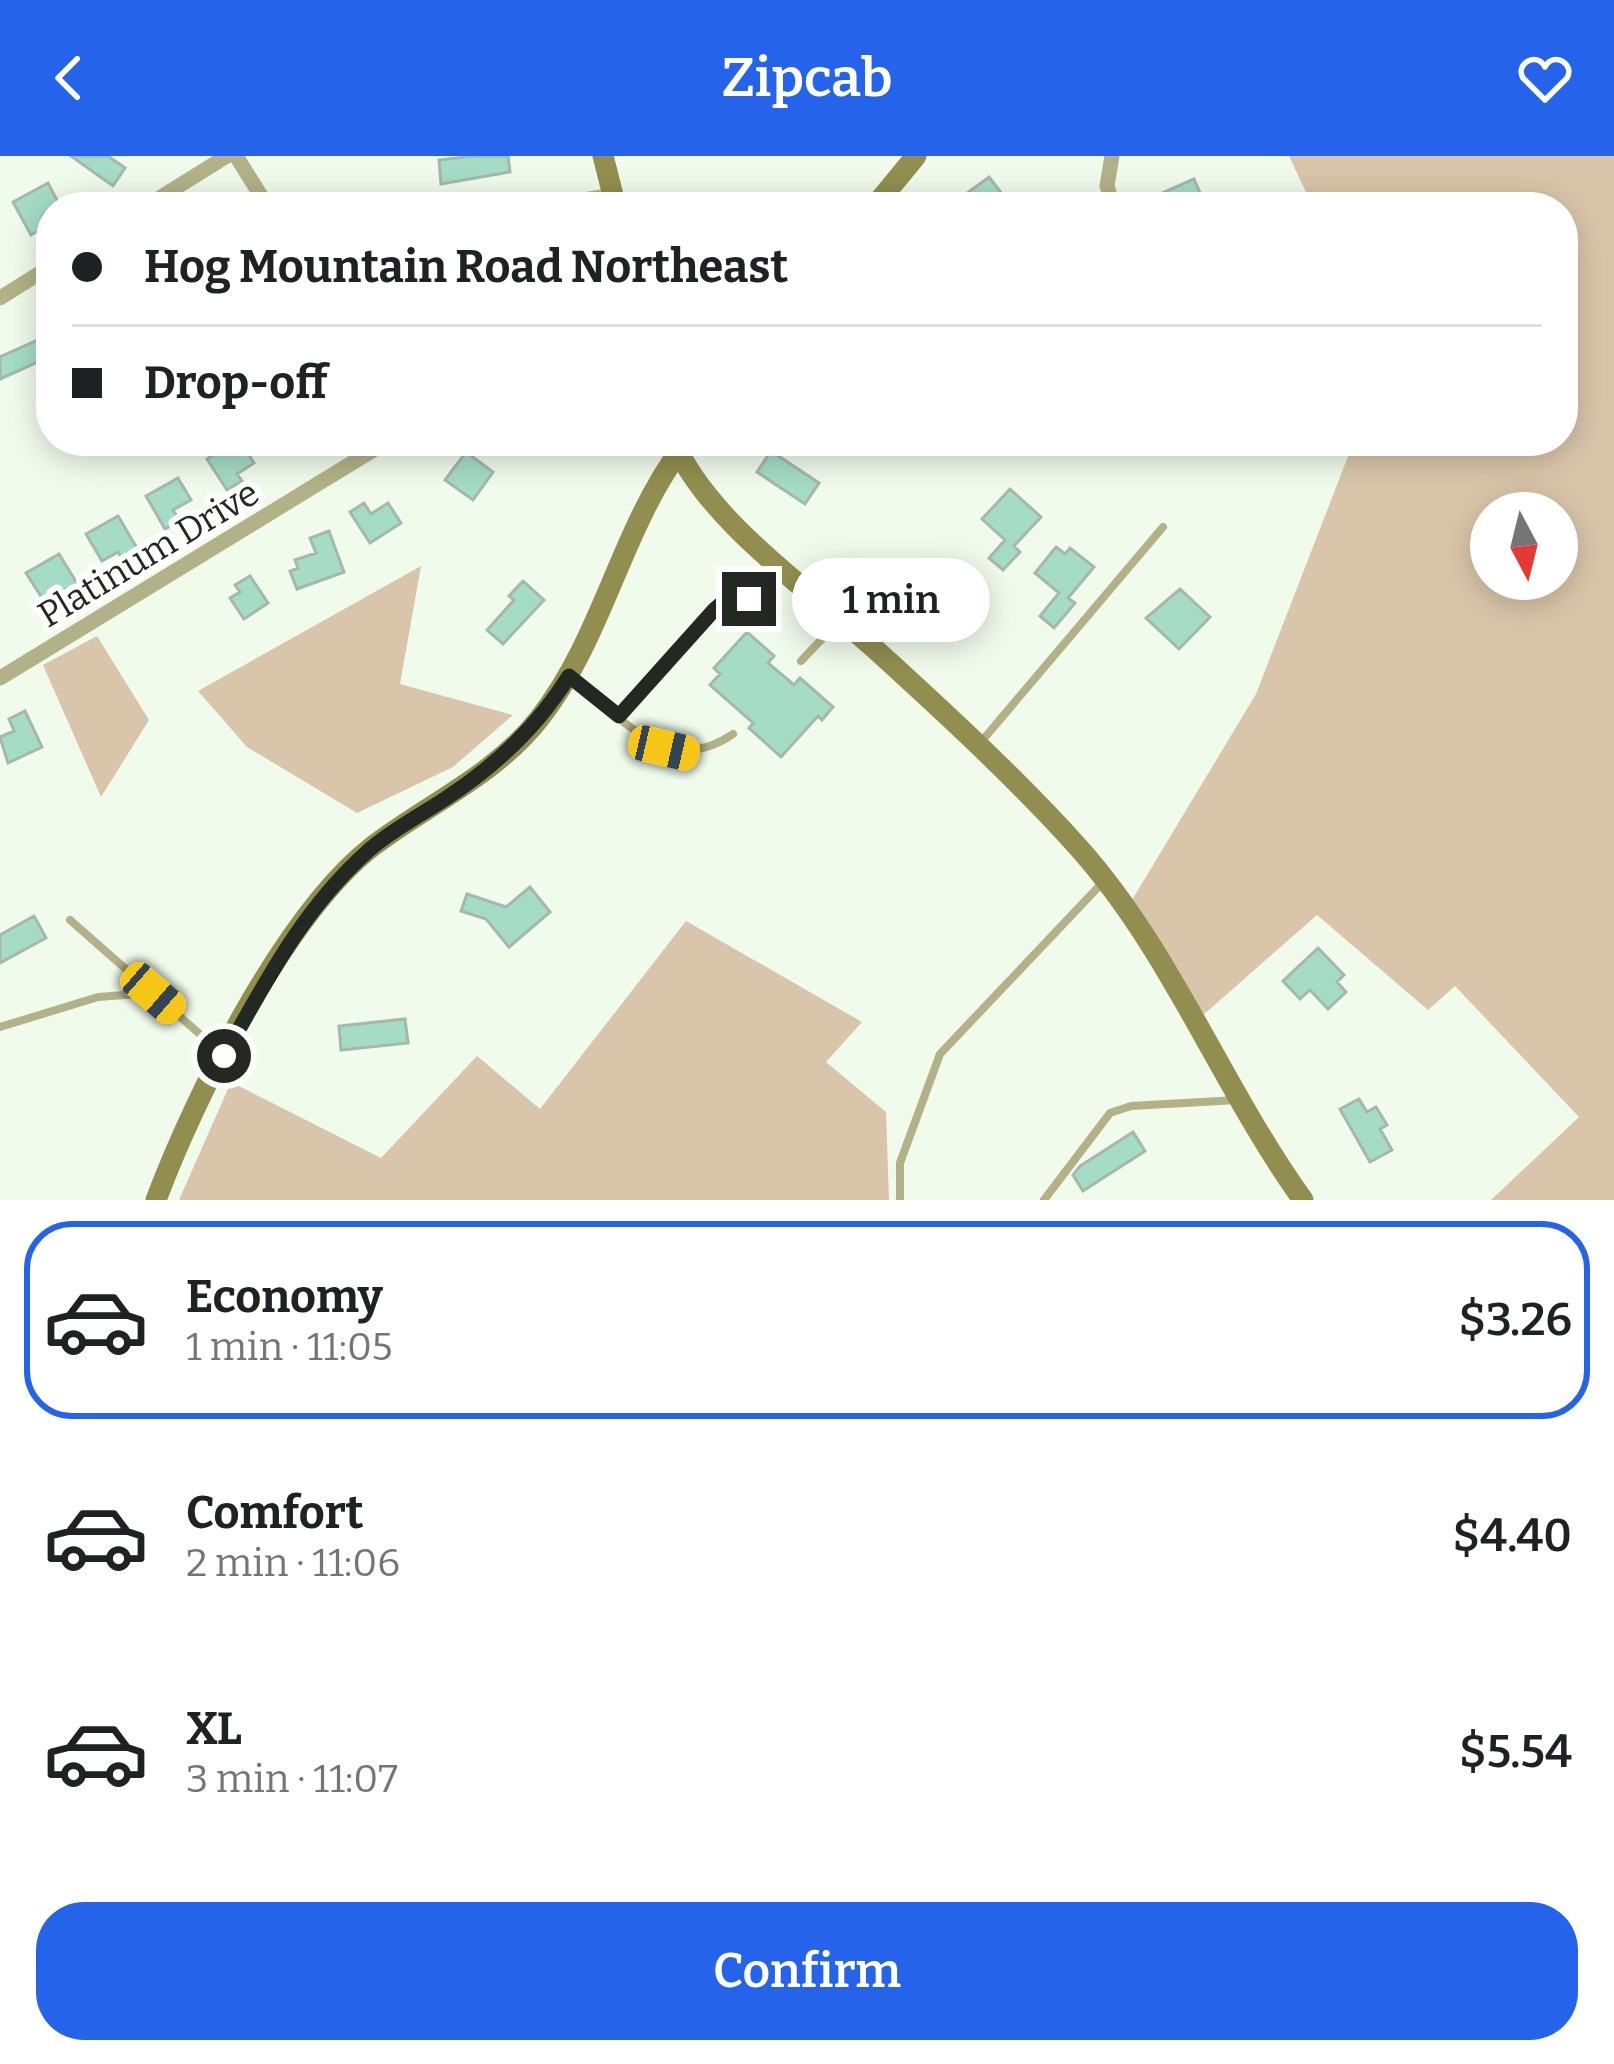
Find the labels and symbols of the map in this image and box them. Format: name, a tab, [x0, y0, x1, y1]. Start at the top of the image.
street label: Platinum Drive	[30, 471, 267, 637]
north arrow	[1470, 492, 1578, 600]
callout: 1 min	[791, 557, 989, 641]
route end	[722, 572, 776, 626]
car	[625, 722, 703, 774]
car	[114, 956, 192, 1030]
route start	[197, 1029, 251, 1083]

